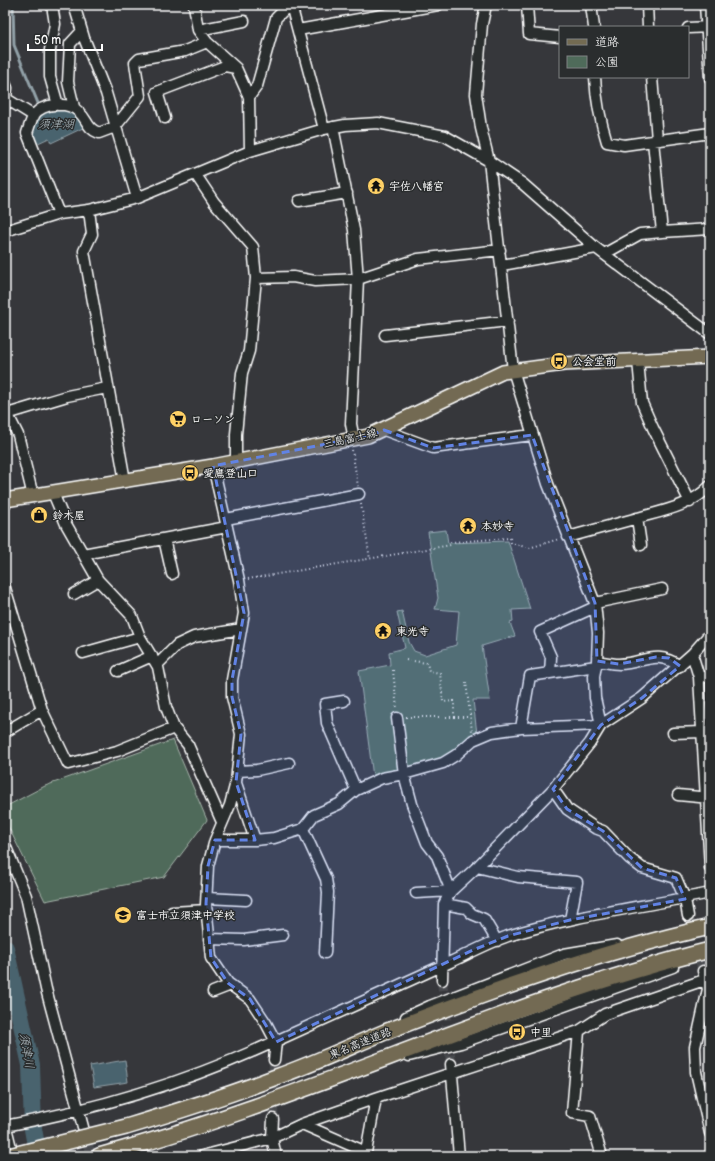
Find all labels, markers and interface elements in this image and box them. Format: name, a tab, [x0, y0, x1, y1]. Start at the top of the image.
scale bar	[28, 26, 102, 52]
legend	[559, 26, 689, 78]
text: 50 m	[34, 33, 61, 48]
text: 道路	[595, 35, 619, 50]
text: 公園	[595, 55, 619, 70]
water label: 須津湖	[38, 117, 75, 132]
temple icon: 宇佐八幡宮	[366, 176, 386, 196]
place label: 宇佐八幡宮	[389, 180, 444, 193]
bus stop icon: 公会堂前	[549, 351, 569, 371]
place label: 公会堂前	[572, 355, 616, 368]
supermarket icon: ローソン	[168, 409, 188, 429]
place label: ローソン	[191, 413, 235, 426]
street label: 三島富士線	[322, 426, 378, 451]
bus stop icon: 愛鷹登山口	[180, 463, 200, 483]
place label: 愛鷹登山口	[203, 467, 258, 480]
shop icon: 鈴木屋	[29, 505, 49, 525]
place label: 鈴木屋	[52, 509, 85, 522]
temple icon: 本妙寺	[458, 516, 478, 536]
place label: 本妙寺	[481, 520, 514, 533]
temple icon: 東光寺	[373, 621, 393, 641]
place label: 東光寺	[396, 625, 429, 638]
school or university icon: 富士市立須津中学校	[113, 905, 133, 925]
place label: 富士市立須津中学校	[136, 909, 235, 922]
bus stop icon: 中里	[507, 1022, 527, 1042]
street label: 東名高速道路	[327, 1025, 393, 1062]
place label: 中里	[530, 1026, 552, 1039]
water label: 須津川	[16, 1032, 37, 1070]

